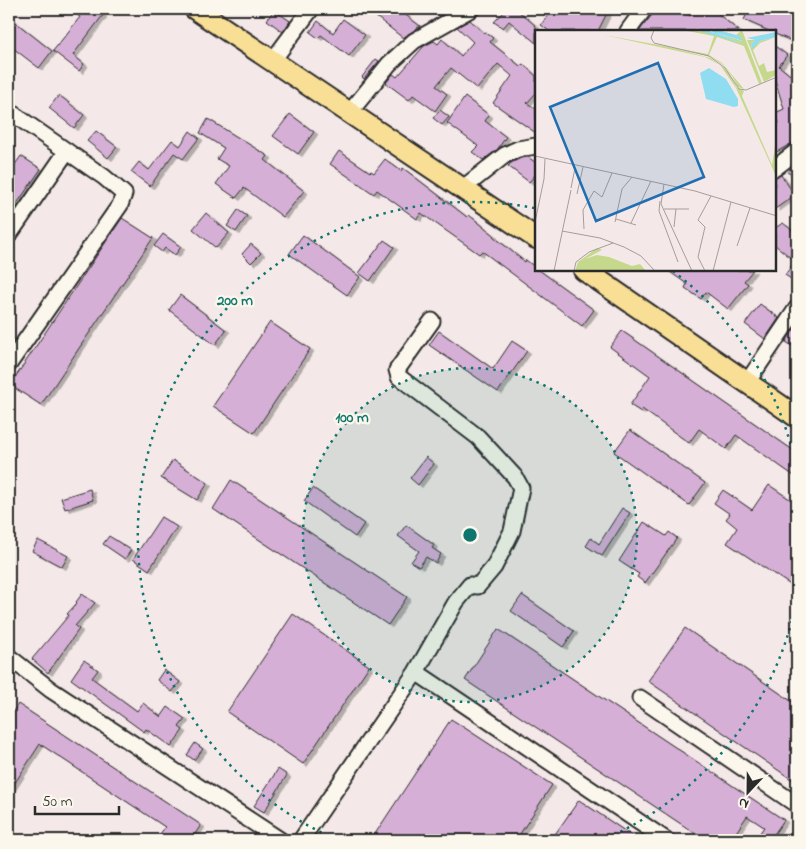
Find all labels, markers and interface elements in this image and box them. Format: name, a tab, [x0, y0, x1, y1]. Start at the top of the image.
inset map	[535, 30, 776, 271]
text: 200 m	[216, 290, 253, 312]
text: 100 m	[335, 407, 369, 429]
centre of rings	[461, 526, 479, 544]
north arrow	[724, 766, 774, 816]
scale bar	[35, 784, 119, 816]
text: 50 m	[42, 791, 73, 813]
text: N	[735, 791, 752, 814]

